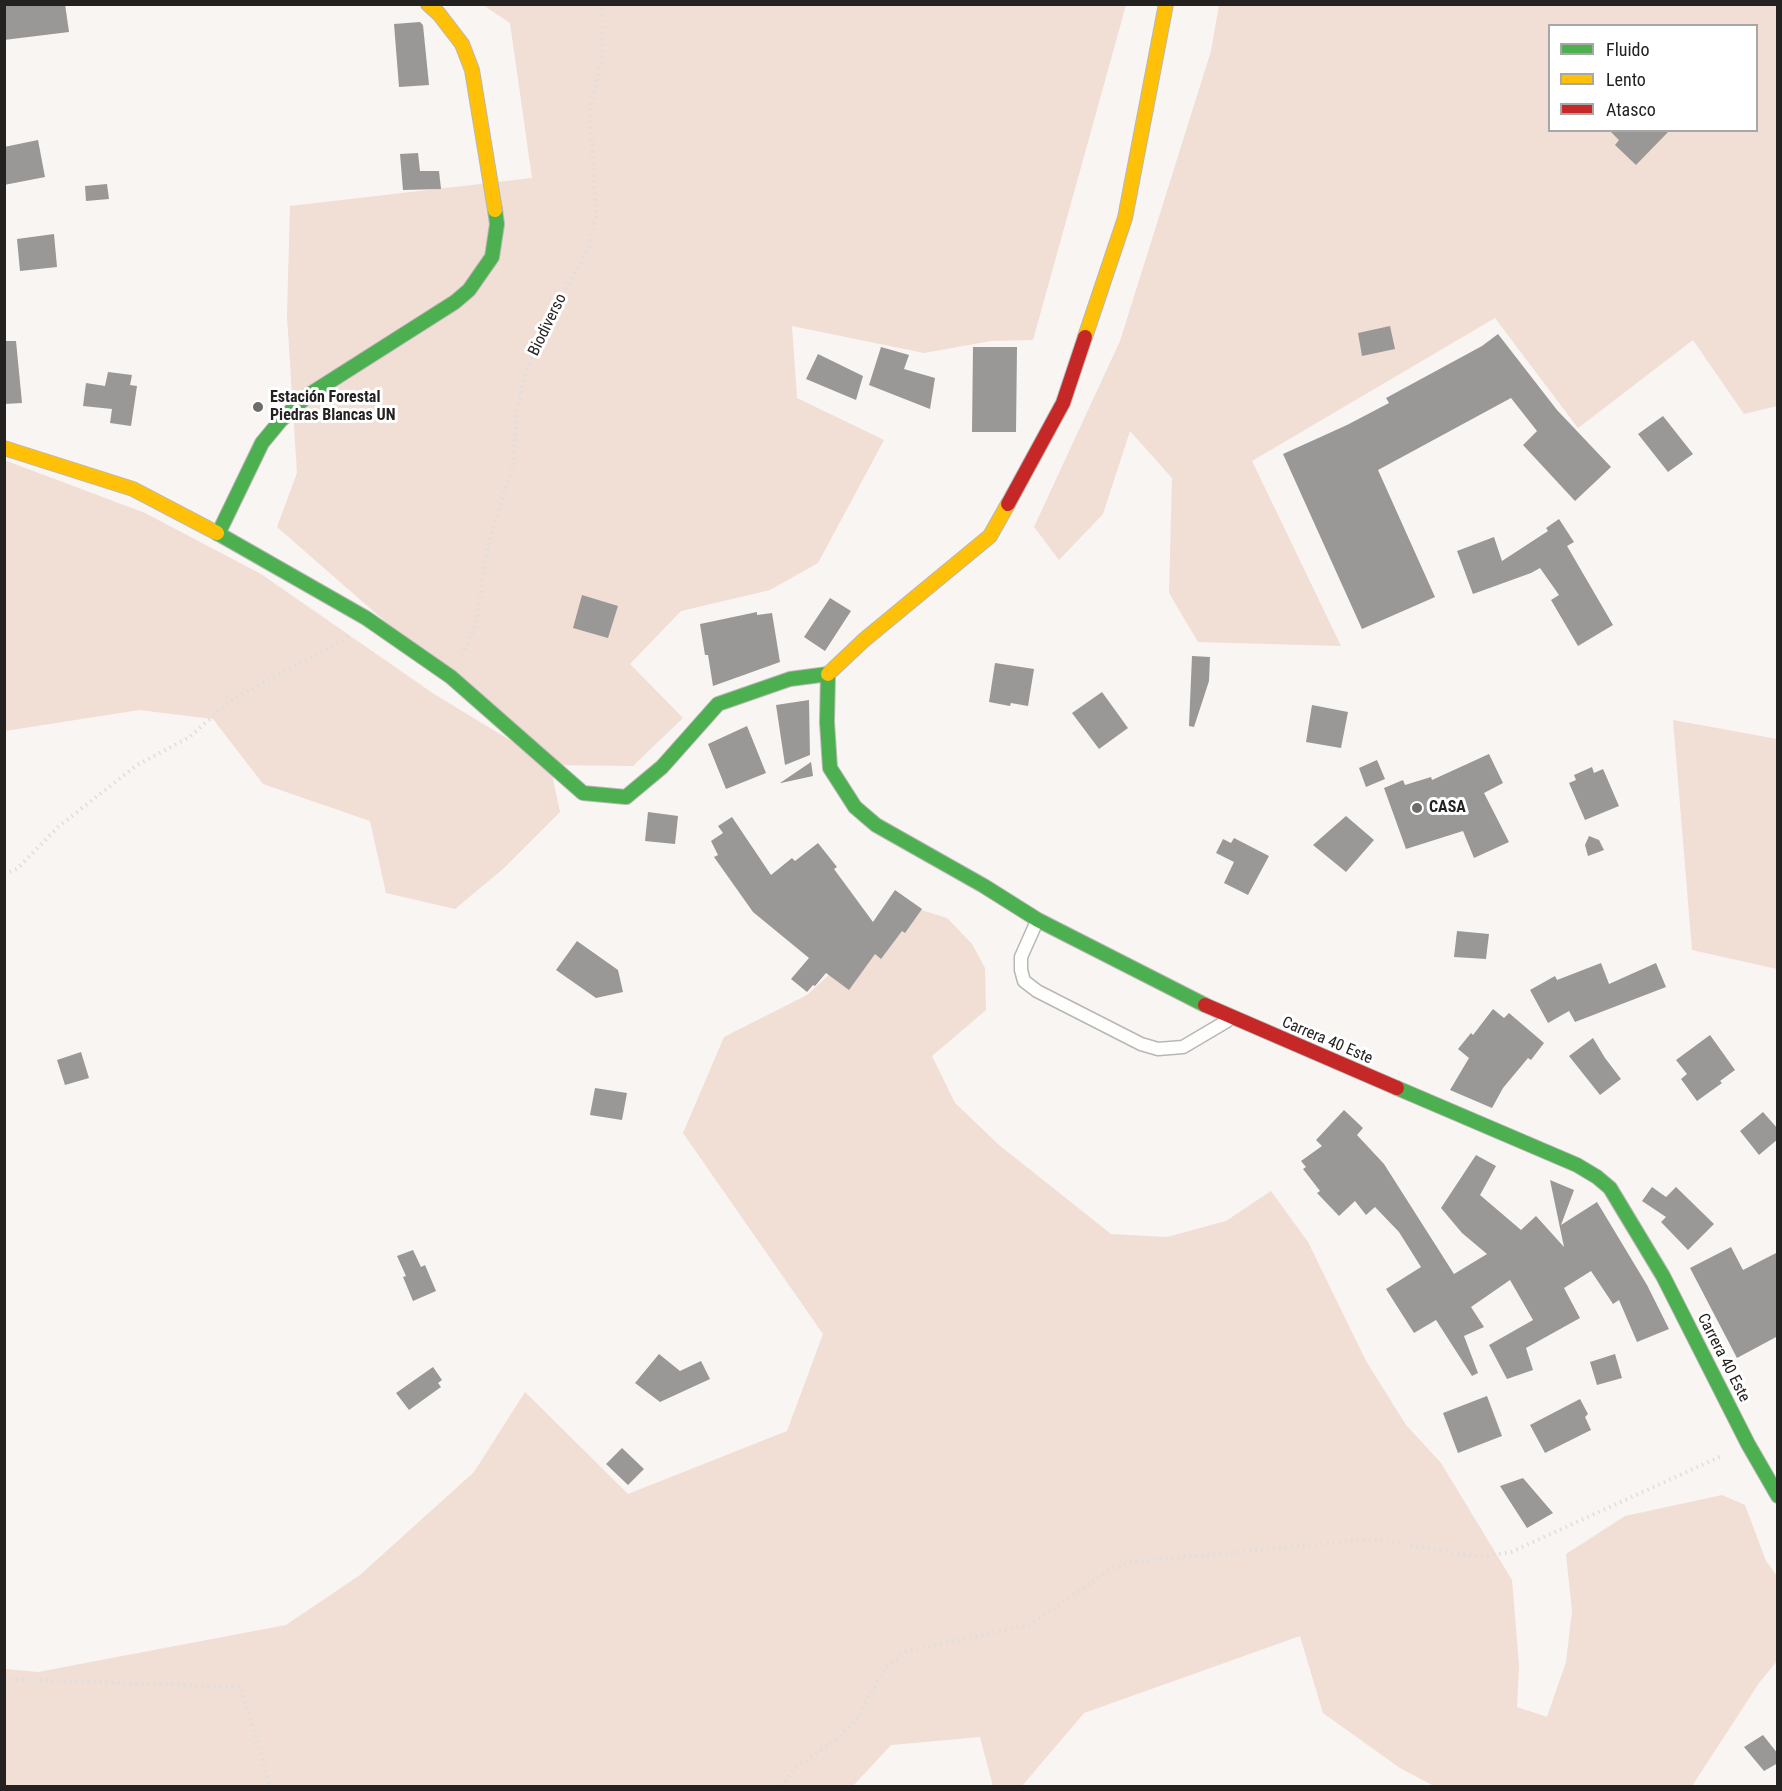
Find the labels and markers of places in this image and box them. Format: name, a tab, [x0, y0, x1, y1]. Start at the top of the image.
place label: Estación Forestal Piedras Blancas UN	[270, 388, 395, 426]
marker: Estación Forestal Piedras Blancas UN	[251, 400, 265, 414]
place label: CASA	[1429, 798, 1466, 818]
marker: CASA	[1410, 801, 1424, 815]

